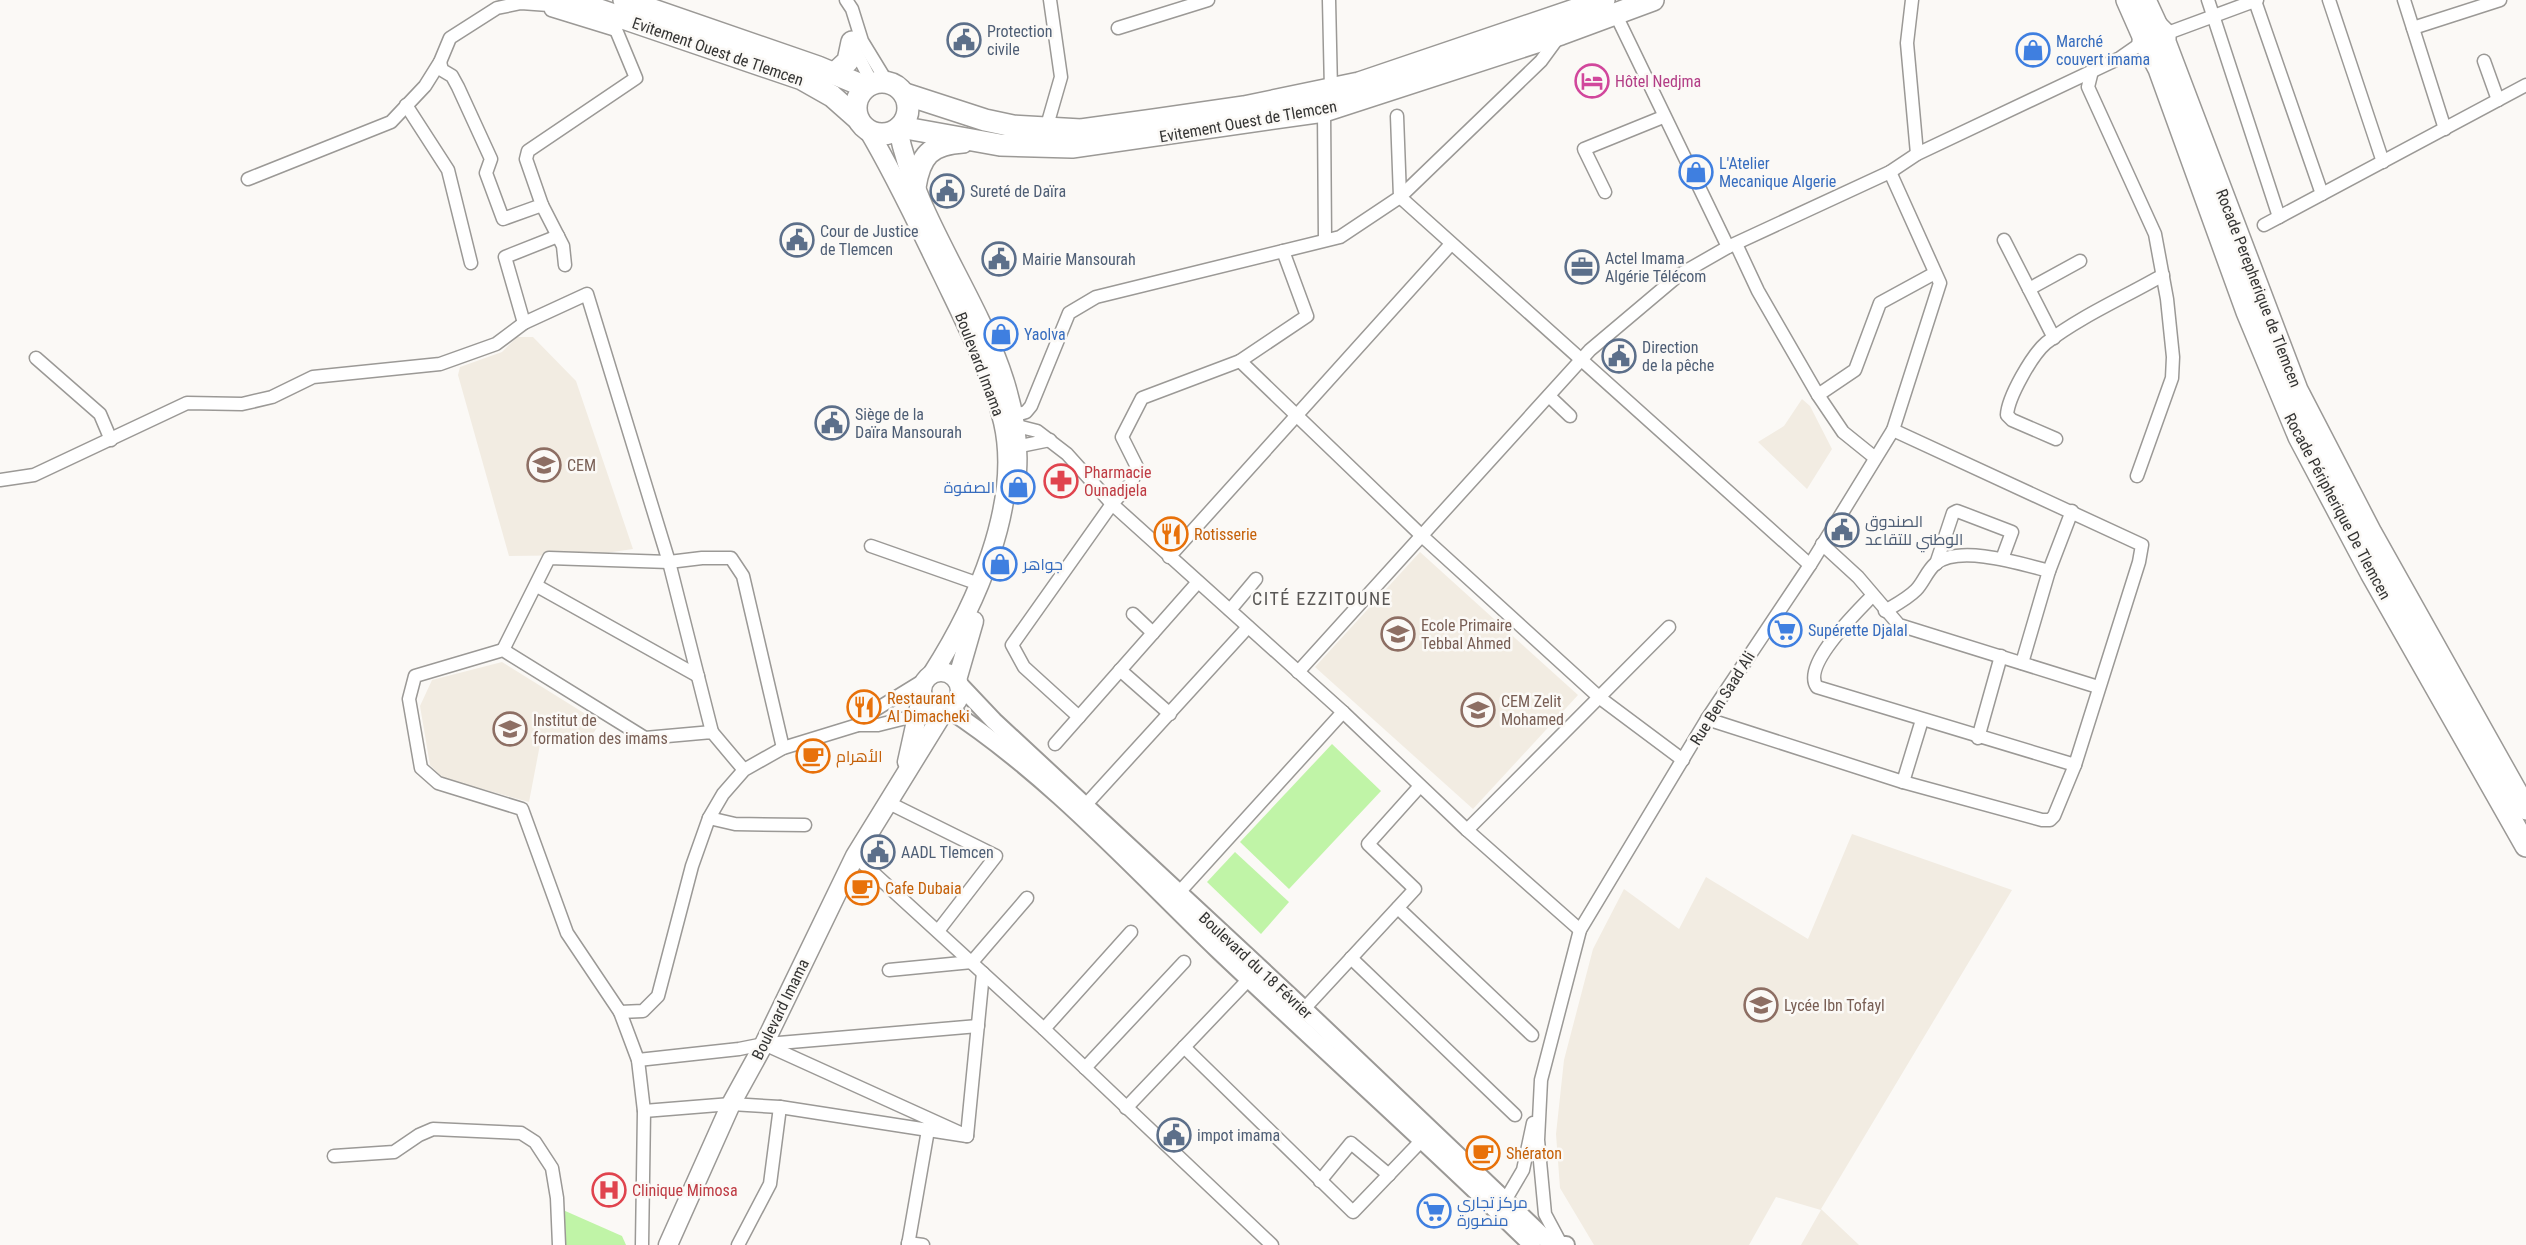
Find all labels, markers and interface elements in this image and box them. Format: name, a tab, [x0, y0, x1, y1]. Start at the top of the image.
street label: Evitement Ouest de Tlemcen	[630, 13, 806, 90]
public building icon: Protection civile	[946, 22, 982, 58]
place label: Protection civile	[987, 22, 1052, 59]
shop icon: Marché couvert imama	[2015, 32, 2051, 68]
place label: Marché couvert imama	[2056, 32, 2150, 69]
hotel icon: Hôtel Nedjma	[1574, 63, 1610, 99]
place label: Hôtel Nedjma	[1615, 72, 1701, 91]
street label: Evitement Ouest de Tlemcen	[1158, 97, 1338, 146]
shop icon: L'Atelier Mecanique Algerie	[1678, 154, 1714, 190]
place label: L'Atelier Mecanique Algerie	[1719, 154, 1836, 191]
public building icon: Sureté de Daïra	[929, 173, 965, 209]
place label: Sureté de Daïra	[970, 182, 1066, 201]
street label: Rocade Perepherique de Tlemcen	[2212, 186, 2305, 390]
public building icon: Cour de Justice de Tlemcen	[779, 222, 815, 258]
place label: Cour de Justice de Tlemcen	[820, 222, 919, 259]
public building icon: Mairie Mansourah	[981, 241, 1017, 277]
office icon: Actel Imama Algérie Télécom	[1564, 249, 1600, 285]
place label: Actel Imama Algérie Télécom	[1605, 249, 1706, 286]
place label: Mairie Mansourah	[1022, 250, 1136, 269]
street label: Boulevard Imama	[951, 310, 1008, 419]
shop icon: Yaolva	[983, 316, 1019, 352]
place label: Yaolva	[1024, 325, 1066, 344]
public building icon: Direction de la pêche	[1601, 338, 1637, 374]
place label: Direction de la pêche	[1642, 338, 1714, 375]
public building icon: Siège de la Daïra Mansourah	[814, 405, 850, 441]
place label: Siège de la Daïra Mansourah	[855, 405, 962, 442]
street label: Rocade Péripherique De Tlemcen	[2280, 410, 2395, 603]
school or university icon: CEM	[526, 447, 562, 483]
place label: CEM	[567, 456, 596, 475]
pharmacy icon: Pharmacie Ounadjela	[1043, 463, 1079, 499]
place label: Pharmacie Ounadjela	[1084, 463, 1151, 500]
shop icon: الصفوة	[1000, 469, 1036, 505]
place label: الصفوة	[944, 478, 995, 497]
public building icon: الصندوق الوطني للتقاعد	[1824, 512, 1860, 548]
place label: الصندوق الوطني للتقاعد	[1865, 512, 1963, 553]
restaurant icon: Rotisserie	[1153, 516, 1189, 552]
place label: Rotisserie	[1194, 525, 1257, 544]
shop icon: جواهر	[982, 546, 1018, 582]
place label: جواهر	[1022, 555, 1063, 574]
district label: CITÉ EZZITOUNE	[1252, 588, 1392, 609]
supermarket icon: Supérette Djalal	[1767, 612, 1803, 648]
school or university icon: Ecole Primaire Tebbal Ahmed	[1380, 616, 1416, 652]
place label: Ecole Primaire Tebbal Ahmed	[1421, 616, 1512, 653]
place label: Supérette Djalal	[1808, 621, 1908, 640]
street label: Rue Ben Saad Ali	[1686, 648, 1759, 749]
restaurant icon: Restaurant Al Dimacheki	[846, 689, 882, 725]
place label: Restaurant Al Dimacheki	[887, 689, 970, 726]
school or university icon: CEM Zelit Mohamed	[1460, 692, 1496, 728]
place label: CEM Zelit Mohamed	[1501, 692, 1564, 729]
school or university icon: Institut de formation des imams	[492, 711, 528, 747]
place label: Institut de formation des imams	[533, 711, 668, 748]
cafe icon: الأهرام	[795, 738, 831, 774]
place label: الأهرام	[836, 747, 882, 768]
public building icon: AADL Tlemcen	[860, 834, 896, 870]
place label: AADL Tlemcen	[901, 843, 994, 862]
cafe icon: Cafe Dubaia	[844, 870, 880, 906]
place label: Cafe Dubaia	[885, 879, 962, 898]
street label: Boulevard du 18 Février	[1195, 908, 1316, 1023]
street label: Boulevard Imama	[748, 956, 813, 1063]
school or university icon: Lycée Ibn Tofayl	[1743, 987, 1779, 1023]
place label: Lycée Ibn Tofayl	[1784, 996, 1885, 1015]
public building icon: impot imama	[1156, 1117, 1192, 1153]
place label: impot imama	[1197, 1126, 1280, 1145]
cafe icon: Shératon	[1465, 1135, 1501, 1171]
place label: Shératon	[1506, 1144, 1562, 1163]
hospital icon: Clinique Mimosa	[591, 1172, 627, 1208]
place label: Clinique Mimosa	[632, 1181, 738, 1200]
supermarket icon: مركز تجاري منصورة	[1416, 1193, 1452, 1229]
place label: مركز تجاري منصورة	[1457, 1193, 1528, 1230]

